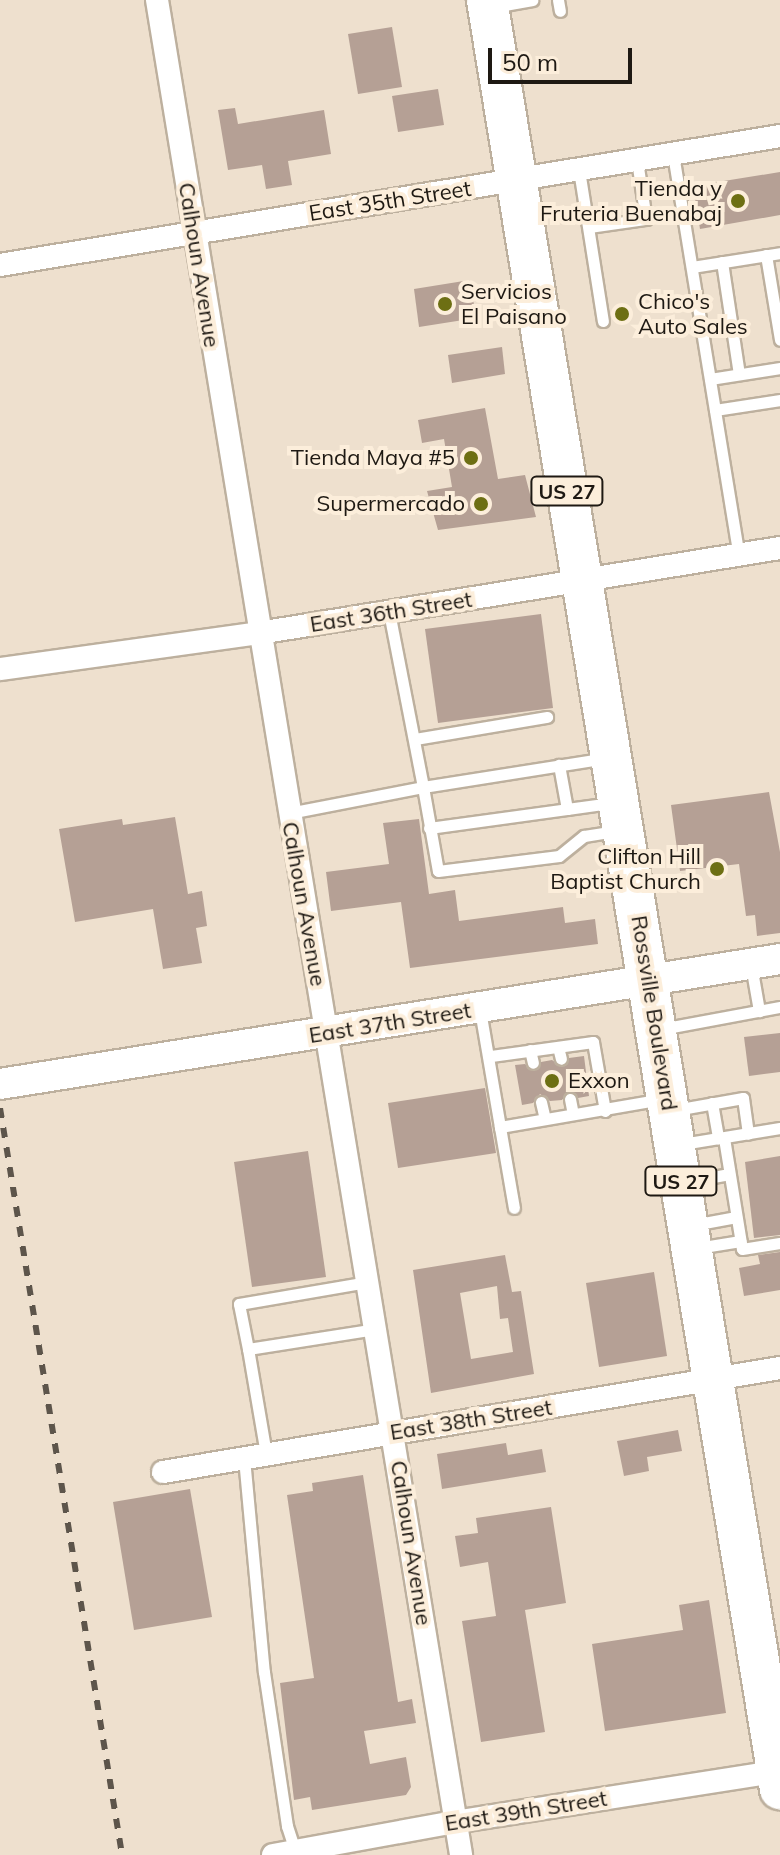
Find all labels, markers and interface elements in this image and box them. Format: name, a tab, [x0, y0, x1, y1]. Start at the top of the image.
scale bar	[492, 32, 636, 82]
text: 50 m	[502, 47, 558, 77]
street label: East 35th Street	[307, 175, 473, 227]
place label: Tienda y Fruteria Buenabaj	[540, 175, 722, 226]
street label: Calhoun Avenue	[173, 181, 225, 349]
marker: Tienda y Fruteria Buenabaj	[729, 192, 747, 210]
place label: Servicios El Paisano	[461, 278, 567, 330]
place label: Chico's Auto Sales	[638, 288, 748, 340]
marker: Servicios El Paisano	[436, 295, 454, 313]
marker: Chico's Auto Sales	[613, 305, 631, 323]
place label: Tienda Maya #5	[291, 445, 455, 471]
marker: Tienda Maya #5	[462, 449, 480, 467]
road number: US 27	[529, 475, 605, 507]
place label: Supermercado	[317, 491, 465, 517]
marker: Supermercado	[472, 495, 490, 513]
street label: East 36th Street	[308, 586, 474, 638]
street label: Calhoun Avenue	[277, 820, 331, 988]
place label: Clifton Hill Baptist Church	[550, 843, 701, 894]
marker: Clifton Hill Baptist Church	[708, 860, 726, 878]
street label: Rossville Boulevard	[626, 914, 682, 1112]
street label: East 37th Street	[307, 997, 473, 1049]
place label: Exxon	[568, 1068, 630, 1094]
marker: Exxon	[543, 1072, 561, 1090]
road number: US 27	[643, 1165, 719, 1197]
street label: East 38th Street	[388, 1394, 554, 1446]
street label: Calhoun Avenue	[385, 1459, 437, 1627]
street label: East 39th Street	[443, 1785, 609, 1837]

